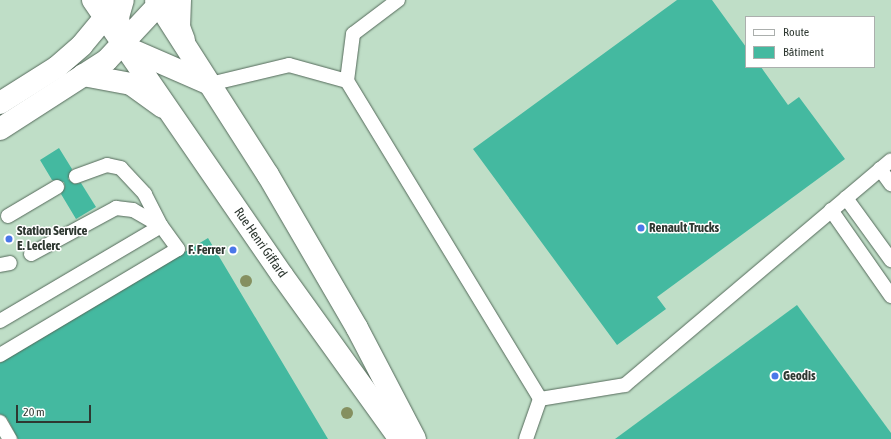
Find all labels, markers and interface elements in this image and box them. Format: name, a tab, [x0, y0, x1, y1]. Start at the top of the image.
legend	[745, 16, 875, 68]
text: Route	[783, 25, 809, 39]
text: Bâtiment	[783, 45, 824, 59]
street label: Rue Henri Giffard	[230, 205, 290, 281]
place label: Renault Trucks	[649, 220, 719, 236]
marker: Renault Trucks	[636, 223, 646, 233]
place label: Station Service E. Leclerc	[17, 224, 87, 255]
marker: Station Service E. Leclerc	[4, 234, 14, 244]
place label: F. Ferrer	[188, 242, 225, 258]
marker: F. Ferrer	[228, 245, 238, 255]
place label: Geodis	[783, 368, 816, 384]
marker: Geodis	[770, 371, 780, 381]
scale bar	[18, 397, 93, 423]
text: 20 m	[23, 405, 45, 419]

